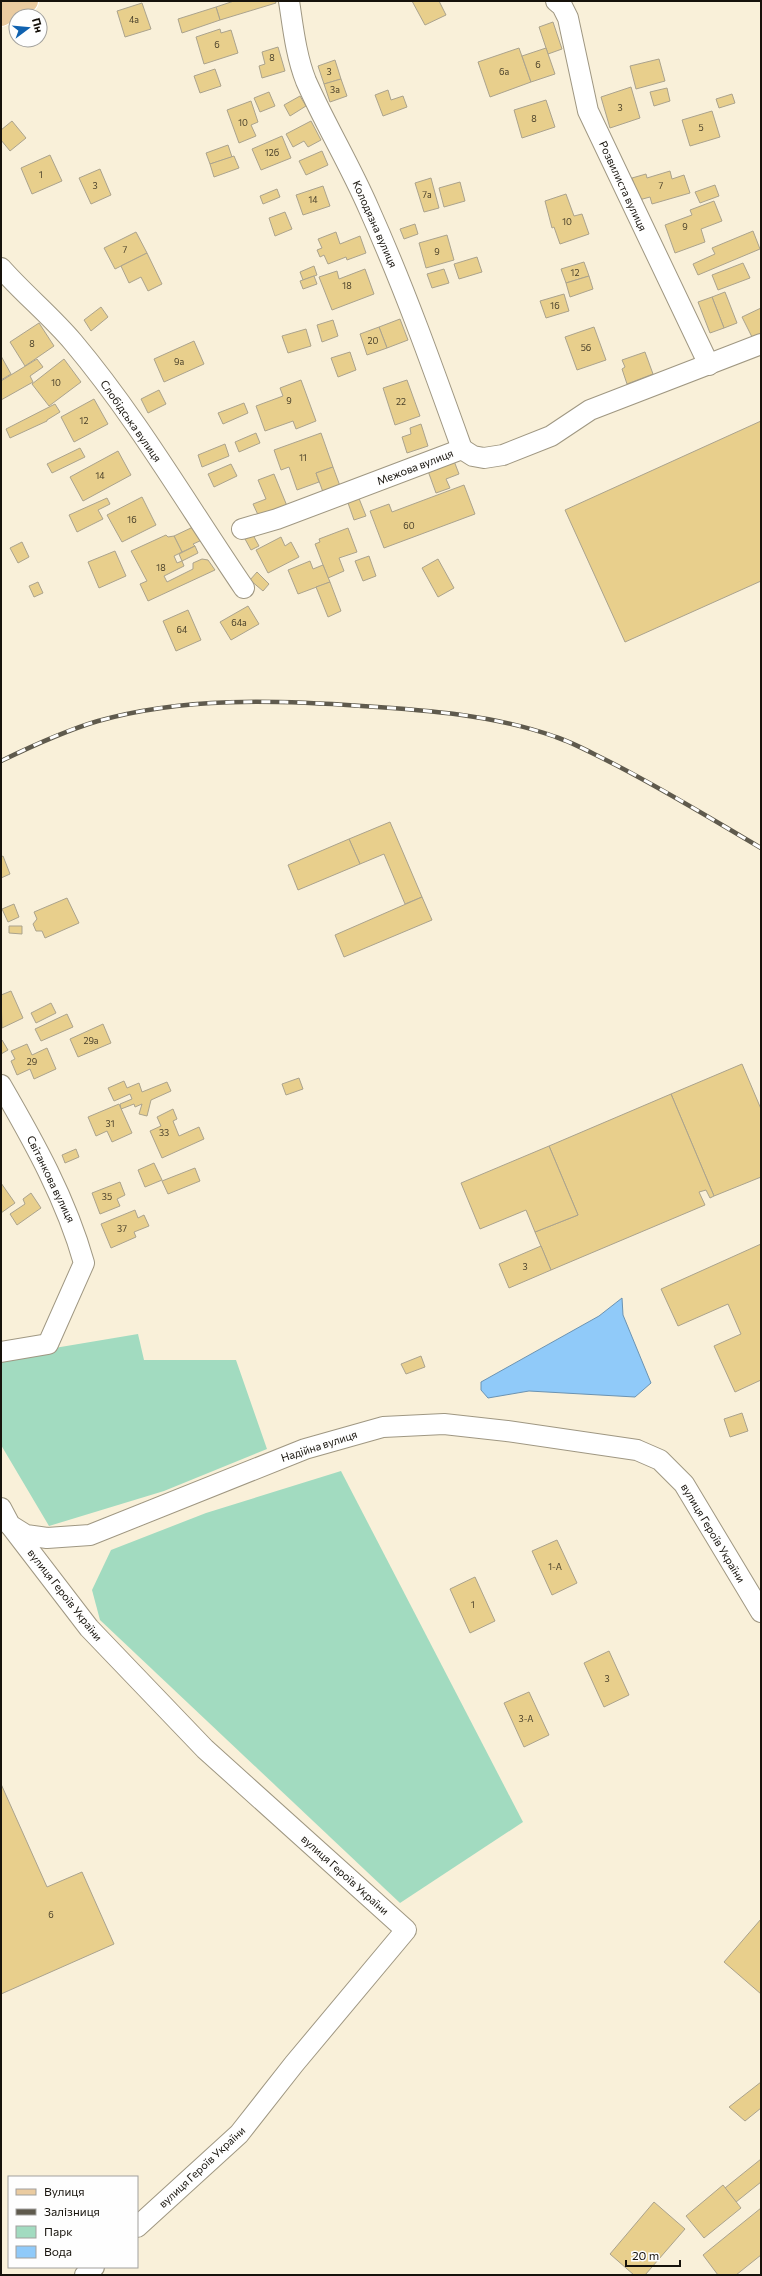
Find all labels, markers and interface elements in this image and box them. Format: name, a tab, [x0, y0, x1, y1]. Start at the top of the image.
north arrow	[8, 8, 48, 48]
house number: 4а	[129, 14, 139, 25]
text: Пн	[30, 16, 46, 34]
house number: 6	[214, 39, 220, 50]
house number: 8	[269, 52, 275, 63]
house number: 6	[535, 59, 541, 70]
house number: 3	[326, 66, 332, 77]
house number: 6а	[499, 66, 509, 77]
house number: 3а	[330, 84, 340, 95]
house number: 3	[617, 102, 623, 113]
house number: 8	[531, 113, 537, 124]
house number: 10	[238, 117, 248, 128]
house number: 5	[698, 122, 704, 133]
street label: Розвилиста вулиця	[597, 139, 650, 233]
house number: 12б	[265, 147, 279, 158]
house number: 1	[39, 169, 43, 180]
street label: Колодязна вулиця	[350, 178, 400, 269]
house number: 3	[92, 180, 98, 191]
house number: 7	[659, 180, 664, 191]
house number: 7а	[422, 189, 432, 200]
house number: 14	[308, 194, 318, 205]
house number: 10	[562, 216, 572, 227]
house number: 9	[682, 221, 688, 232]
house number: 7	[123, 244, 128, 255]
house number: 9	[434, 246, 440, 257]
house number: 12	[571, 267, 579, 278]
house number: 18	[342, 280, 352, 291]
house number: 16	[550, 300, 560, 311]
house number: 20	[368, 335, 379, 346]
house number: 8	[29, 338, 35, 349]
house number: 56	[581, 342, 591, 353]
house number: 9а	[174, 356, 184, 367]
house number: 10	[51, 377, 61, 388]
street label: Слобідська вулиця	[98, 377, 165, 464]
house number: 9	[286, 395, 292, 406]
house number: 22	[396, 396, 406, 407]
house number: 12	[80, 415, 88, 426]
street label: Межова вулиця	[375, 446, 455, 487]
house number: 11	[299, 452, 307, 463]
house number: 14	[95, 470, 105, 481]
house number: 16	[127, 514, 137, 525]
house number: 60	[403, 520, 415, 531]
house number: 18	[156, 562, 166, 573]
house number: 64а	[231, 617, 247, 628]
house number: 64	[177, 624, 188, 635]
house number: 29а	[83, 1035, 99, 1046]
house number: 29	[27, 1056, 37, 1067]
house number: 31	[106, 1118, 114, 1129]
house number: 33	[159, 1127, 169, 1138]
street label: Світанкова вулиця	[25, 1133, 78, 1224]
house number: 35	[102, 1191, 112, 1202]
house number: 37	[117, 1223, 127, 1234]
house number: 3	[522, 1261, 528, 1272]
street label: Надійна вулиця	[279, 1427, 359, 1464]
street label: вулиця Героїв України	[679, 1481, 748, 1585]
street label: вулиця Героїв України	[25, 1546, 105, 1643]
house number: 1-А	[548, 1561, 562, 1572]
house number: 1	[471, 1599, 475, 1610]
house number: 3	[604, 1673, 610, 1684]
house number: 3-А	[519, 1713, 533, 1724]
street label: вулиця Героїв України	[299, 1832, 392, 1917]
house number: 6	[48, 1909, 54, 1920]
street label: вулиця Героїв України	[156, 2123, 247, 2210]
legend	[8, 2176, 138, 2268]
text: Вулиця	[44, 2184, 85, 2198]
text: Залізниця	[44, 2204, 100, 2218]
text: Парк	[44, 2224, 73, 2238]
scale bar	[626, 2242, 680, 2268]
text: Вода	[44, 2244, 72, 2258]
text: 20 m	[632, 2248, 659, 2262]

